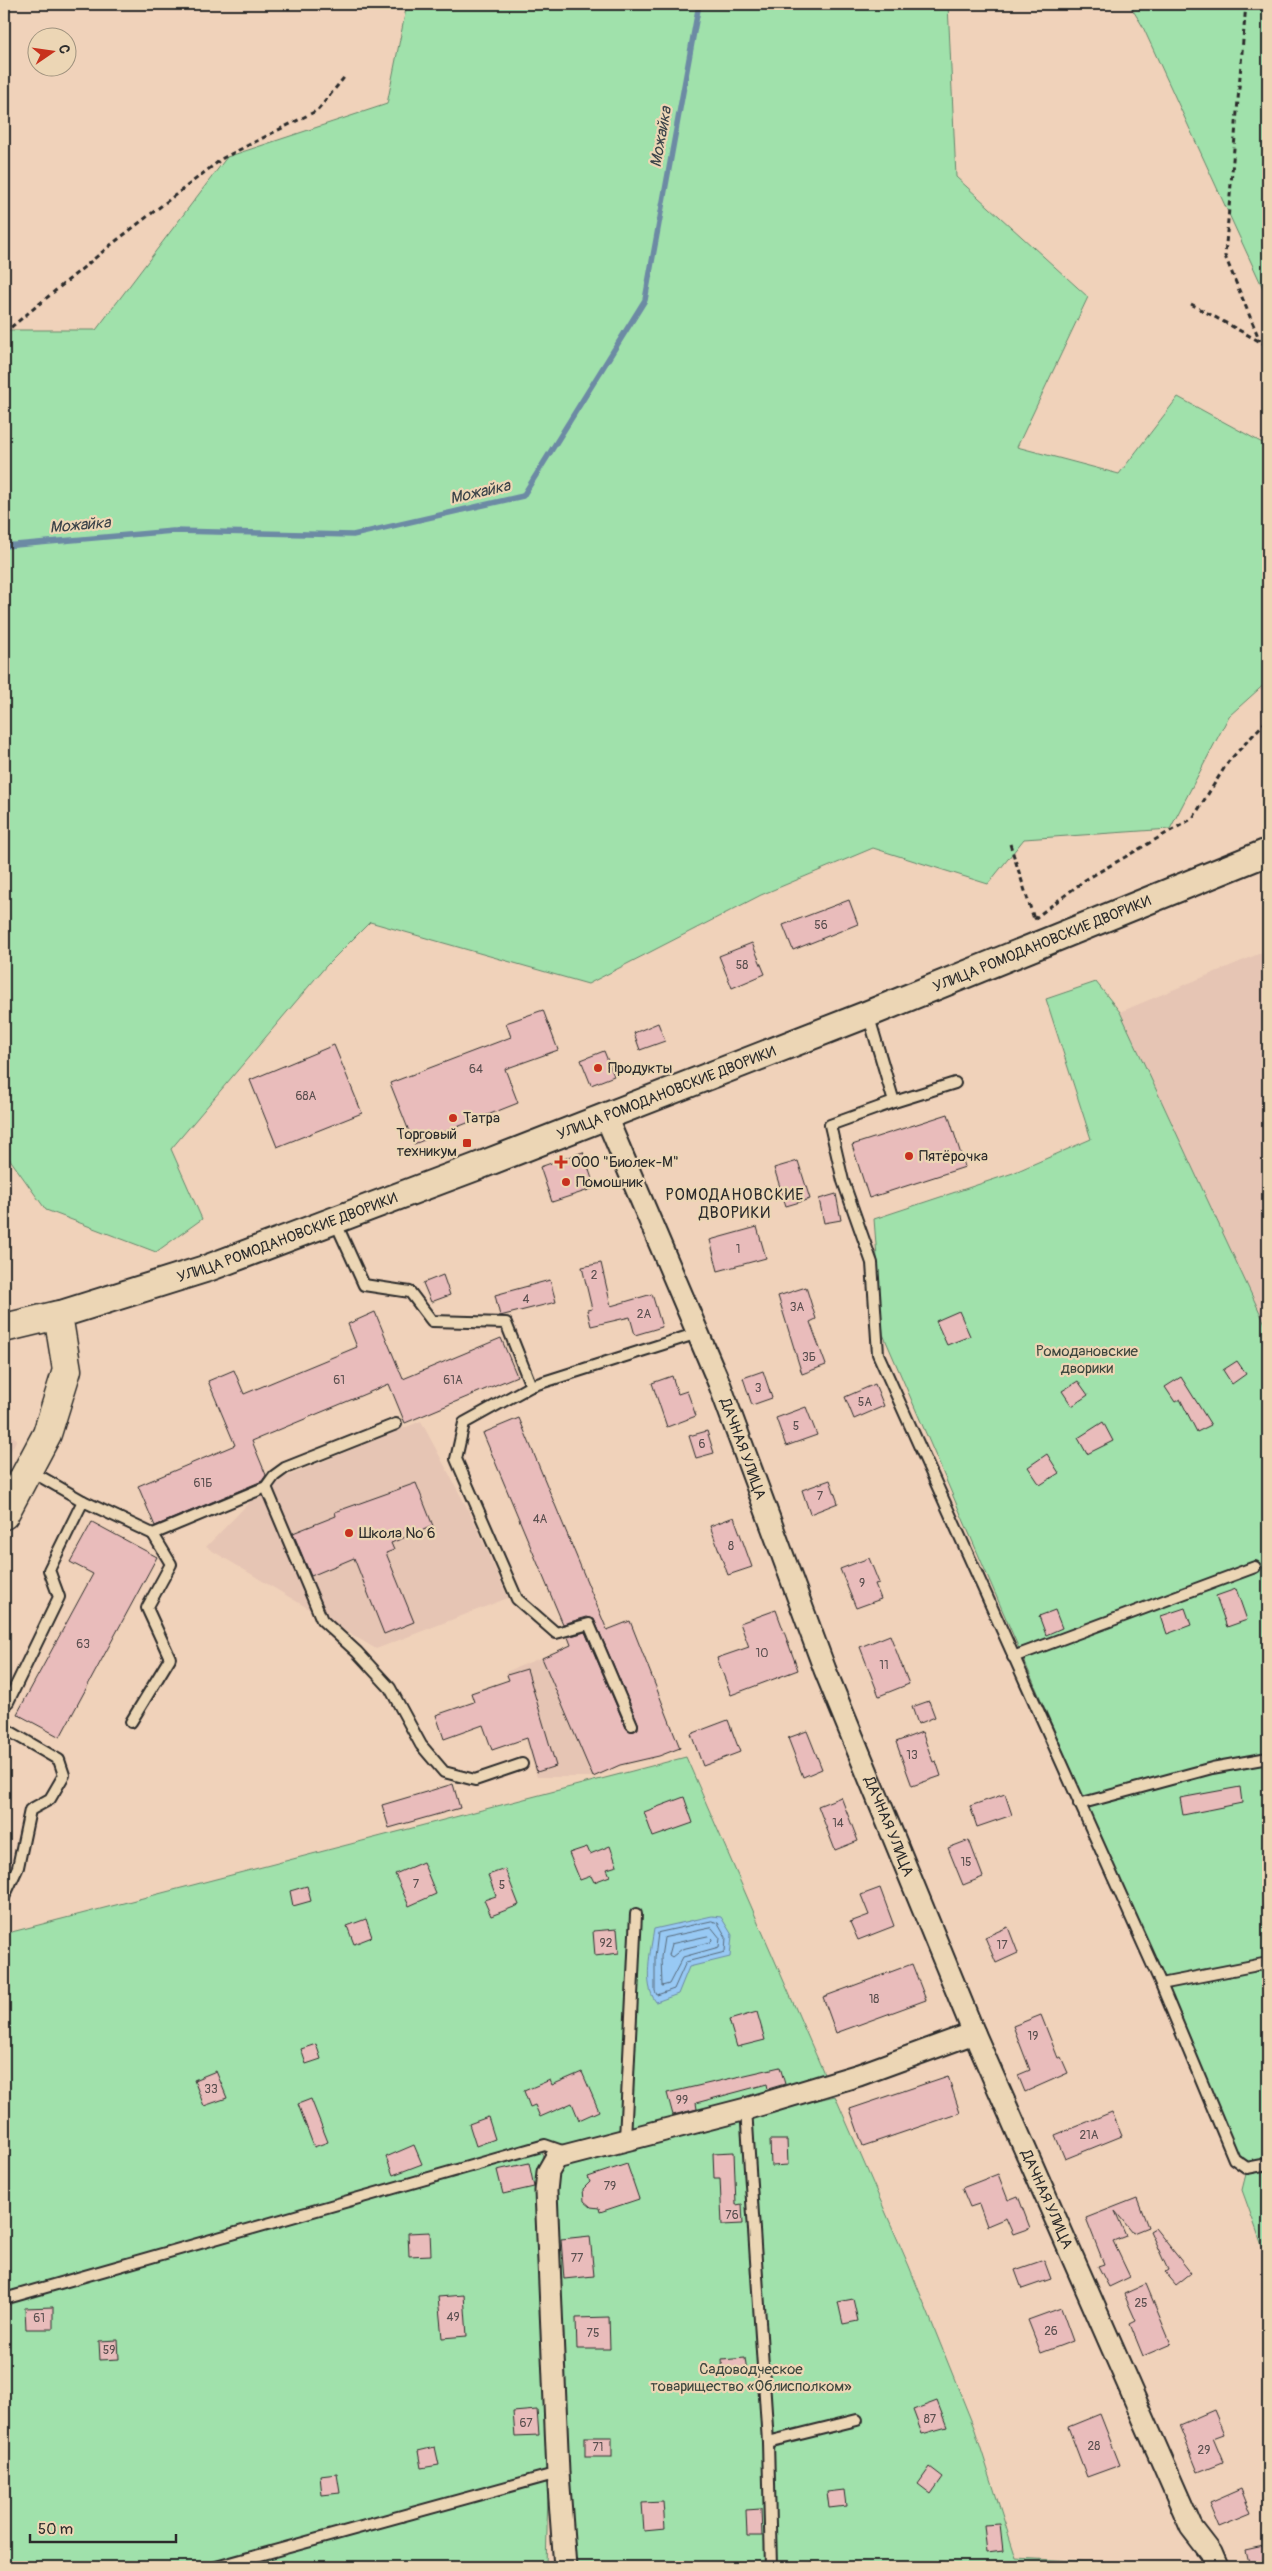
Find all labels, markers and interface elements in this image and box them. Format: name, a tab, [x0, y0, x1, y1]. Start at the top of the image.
north arrow	[28, 28, 78, 78]
text: С	[55, 43, 74, 56]
water label: Можайка	[646, 104, 676, 169]
water label: Можайка	[448, 475, 514, 509]
water label: Можайка	[49, 512, 113, 538]
street label: УЛИЦА РОМОДАНОВСКИЕ ДВОРИКИ	[930, 891, 1154, 996]
house number: 56	[814, 918, 828, 933]
house number: 58	[736, 958, 748, 973]
street label: УЛИЦА РОМОДАНОВСКИЕ ДВОРИКИ	[554, 1041, 779, 1144]
place label: Продукты	[608, 1059, 672, 1078]
house number: 64	[469, 1062, 483, 1077]
marker: Продукты	[592, 1062, 604, 1074]
house number: 68А	[296, 1089, 317, 1104]
place label: Татра	[463, 1109, 500, 1128]
marker: Татра	[447, 1112, 459, 1124]
place label: Торговый техникум	[396, 1125, 457, 1161]
marker: Торговый техникум	[461, 1137, 473, 1149]
place label: Пятёрочка	[919, 1147, 988, 1166]
marker: Пятёрочка	[903, 1150, 915, 1162]
place label: ООО "Биолек-М"	[571, 1153, 679, 1172]
marker: ООО "Биолек-М"	[555, 1156, 567, 1168]
place label: Помошник	[576, 1173, 644, 1192]
marker: Помошник	[560, 1176, 572, 1188]
district label: РОМОДАНОВСКИЕ ДВОРИКИ	[665, 1185, 805, 1223]
street label: УЛИЦА РОМОДАНОВСКИЕ ДВОРИКИ	[175, 1188, 400, 1287]
house number: 1	[736, 1242, 740, 1257]
house number: 2	[591, 1268, 598, 1283]
house number: 4	[523, 1292, 530, 1307]
house number: 3А	[790, 1300, 804, 1315]
house number: 2А	[637, 1307, 651, 1322]
park label: Ромодановские дворики	[1036, 1342, 1138, 1378]
house number: 3Б	[802, 1350, 816, 1365]
house number: 61	[333, 1373, 345, 1388]
house number: 61А	[443, 1373, 463, 1388]
house number: 3	[755, 1381, 762, 1396]
street label: ДАЧНАЯ УЛИЦА	[716, 1395, 771, 1502]
house number: 5А	[858, 1395, 872, 1410]
house number: 5	[793, 1419, 799, 1434]
house number: 6	[699, 1437, 706, 1452]
house number: 61Б	[194, 1476, 212, 1491]
house number: 7	[817, 1489, 824, 1504]
house number: 4А	[533, 1512, 548, 1527]
place label: Школа № 6	[359, 1524, 435, 1543]
marker: Школа № 6	[343, 1527, 355, 1539]
house number: 8	[728, 1539, 734, 1554]
house number: 9	[859, 1576, 865, 1591]
house number: 63	[76, 1637, 90, 1652]
house number: 10	[756, 1646, 768, 1661]
house number: 11	[879, 1658, 889, 1673]
house number: 13	[906, 1748, 918, 1763]
street label: ДАЧНАЯ УЛИЦА	[860, 1773, 918, 1879]
house number: 14	[832, 1816, 844, 1831]
house number: 15	[960, 1855, 972, 1870]
house number: 7	[413, 1877, 420, 1892]
house number: 5	[499, 1878, 505, 1893]
house number: 92	[600, 1936, 613, 1951]
house number: 17	[996, 1938, 1008, 1953]
house number: 18	[869, 1992, 879, 2007]
house number: 19	[1028, 2029, 1038, 2044]
house number: 33	[204, 2082, 218, 2097]
house number: 99	[676, 2093, 688, 2108]
house number: 21А	[1079, 2128, 1099, 2143]
street label: ДАЧНАЯ УЛИЦА	[1017, 2146, 1077, 2252]
house number: 79	[604, 2179, 616, 2194]
house number: 76	[725, 2208, 739, 2223]
house number: 77	[571, 2251, 584, 2266]
house number: 25	[1134, 2296, 1148, 2311]
house number: 49	[446, 2310, 460, 2325]
house number: 61	[33, 2311, 45, 2326]
house number: 26	[1044, 2324, 1058, 2339]
house number: 75	[587, 2326, 599, 2341]
house number: 59	[103, 2343, 115, 2358]
park label: Садоводческое товарищество «Облисполком»	[650, 2360, 852, 2396]
house number: 87	[924, 2412, 937, 2427]
house number: 67	[519, 2416, 533, 2431]
house number: 28	[1088, 2439, 1100, 2454]
house number: 71	[592, 2440, 604, 2455]
house number: 29	[1198, 2443, 1210, 2458]
scale bar	[30, 2511, 176, 2543]
text: 50 m	[38, 2520, 73, 2539]

